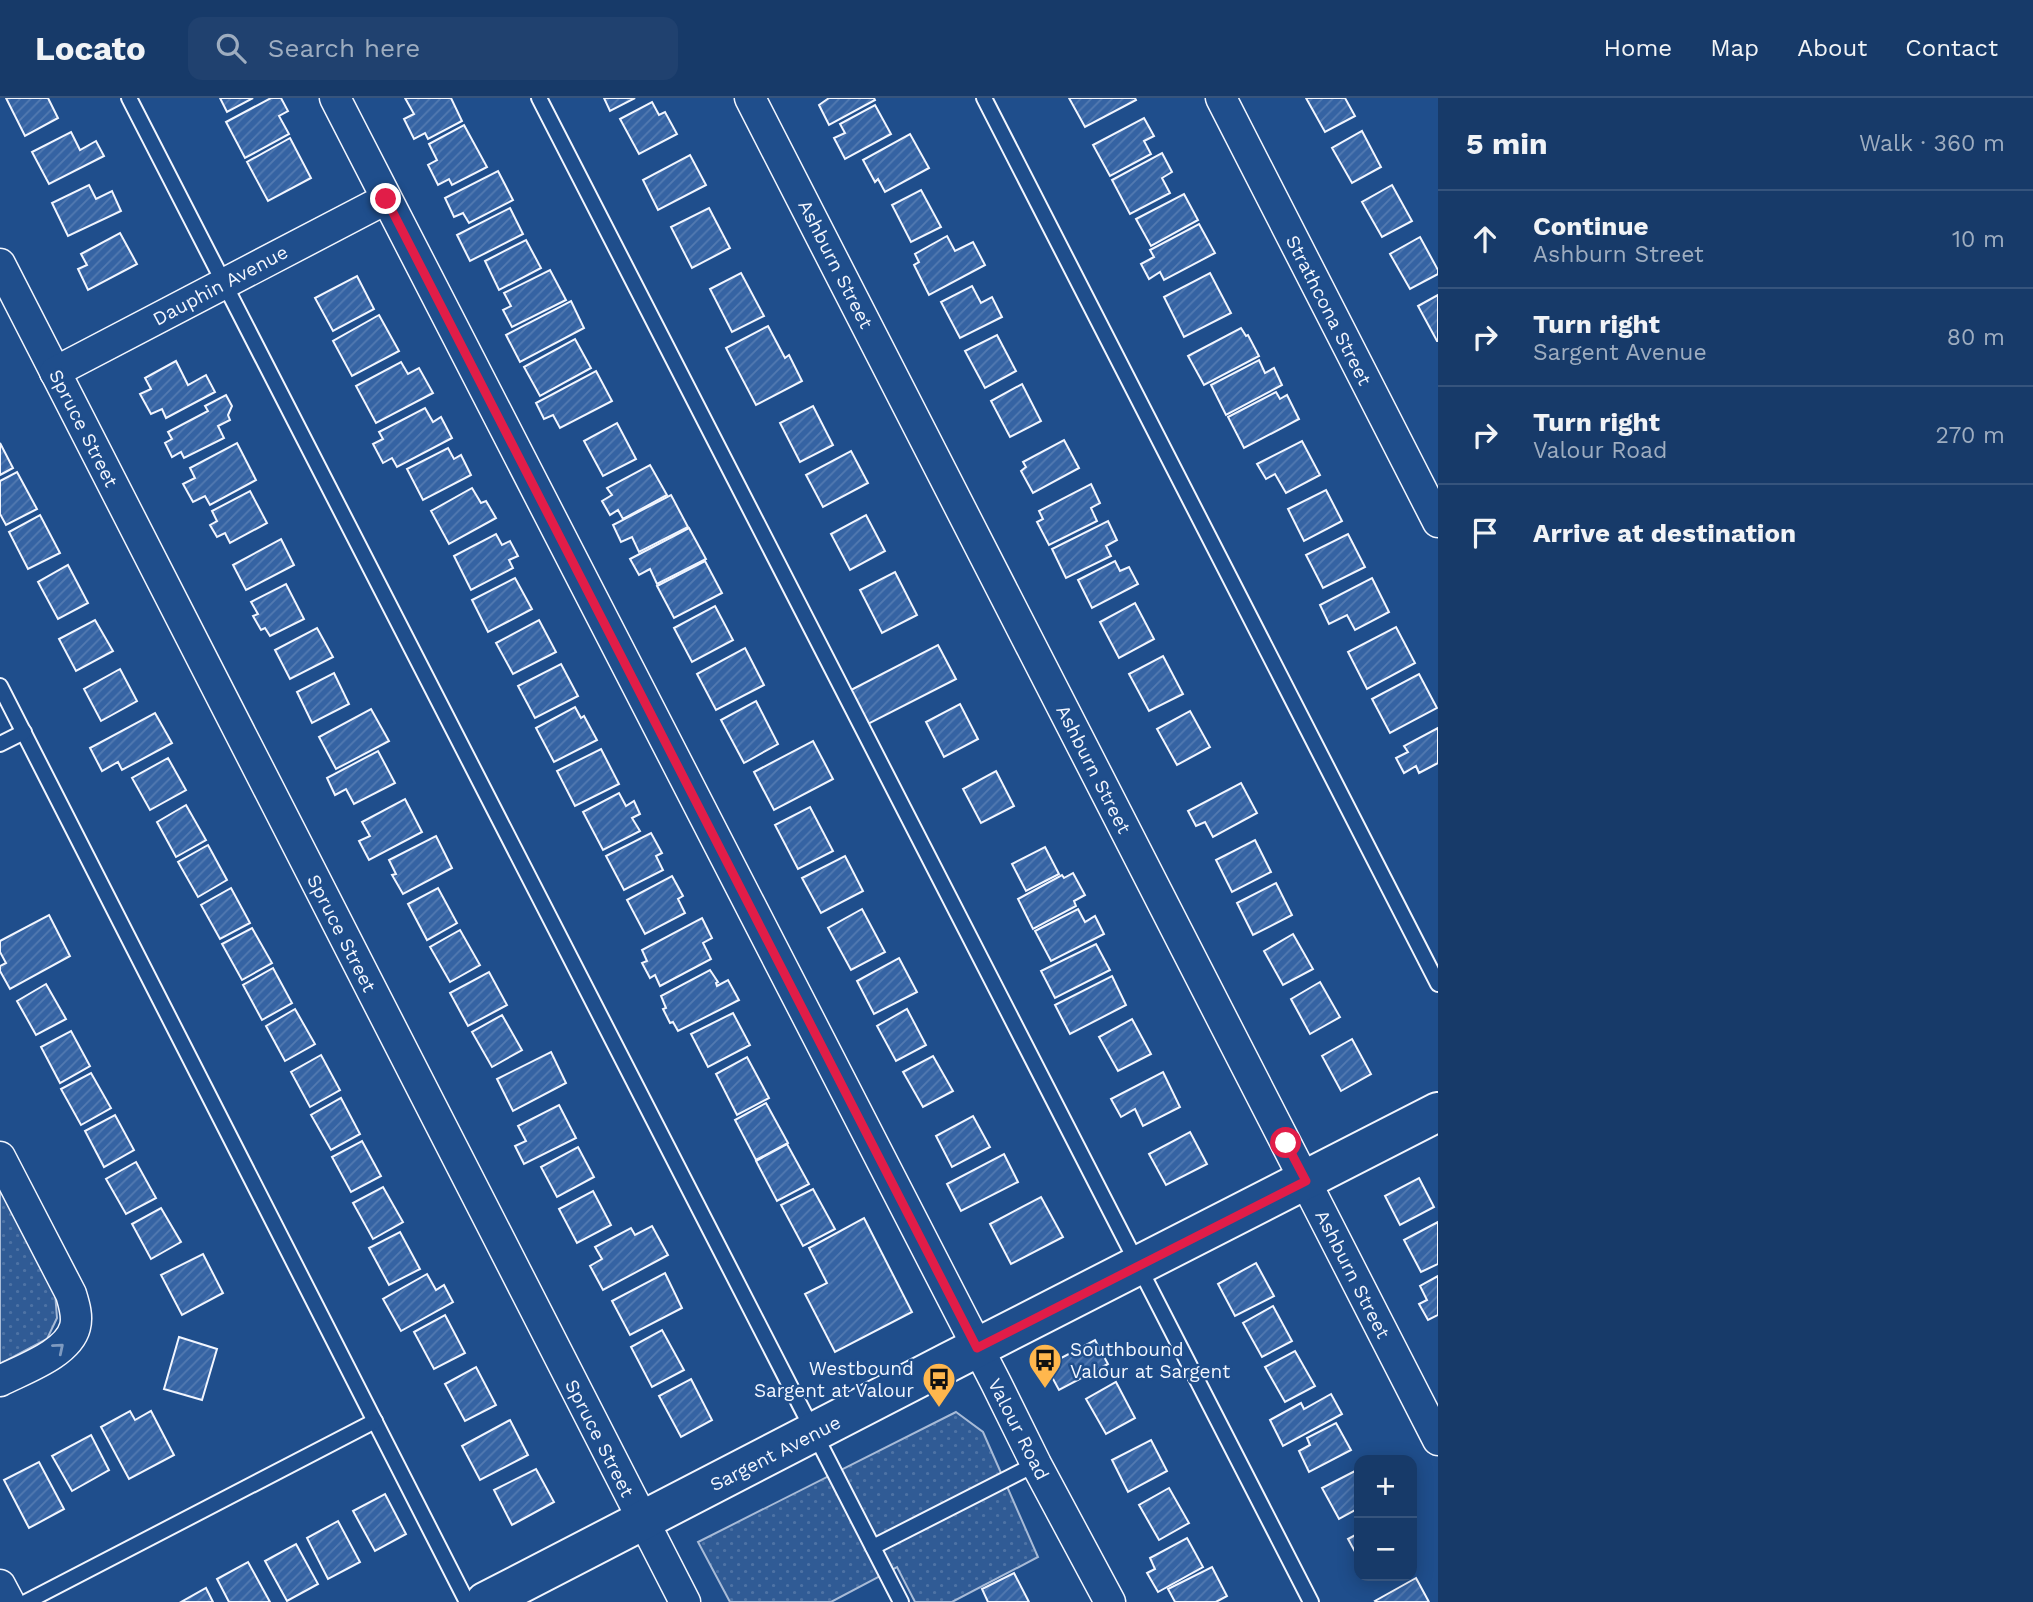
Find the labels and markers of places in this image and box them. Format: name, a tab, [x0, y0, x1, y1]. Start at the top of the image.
place label: Southbound Valour at Sargent	[1070, 1338, 1230, 1383]
bus stop icon: Southbound Valour at Sargent	[1026, 1341, 1064, 1390]
place label: Westbound Sargent at Valour	[754, 1357, 914, 1402]
bus stop icon: Westbound Sargent at Valour	[920, 1360, 958, 1409]

